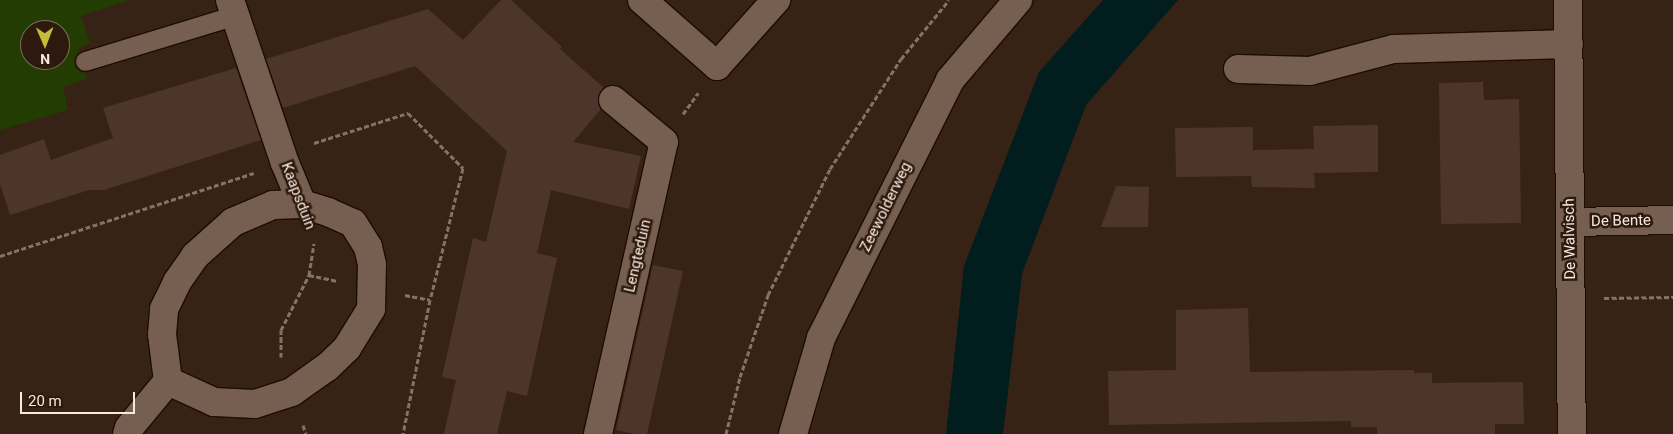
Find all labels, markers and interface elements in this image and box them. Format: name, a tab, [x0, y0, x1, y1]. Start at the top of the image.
north arrow	[20, 20, 70, 70]
text: N	[40, 51, 50, 67]
street label: Zeewolderweg	[857, 159, 915, 255]
street label: Kaapsduin	[277, 160, 319, 232]
street label: De Walvisch	[1560, 198, 1580, 280]
street label: De Bente	[1591, 211, 1651, 231]
street label: Lengteduin	[621, 218, 655, 294]
scale bar	[22, 382, 138, 414]
text: 20 m	[28, 392, 62, 410]

